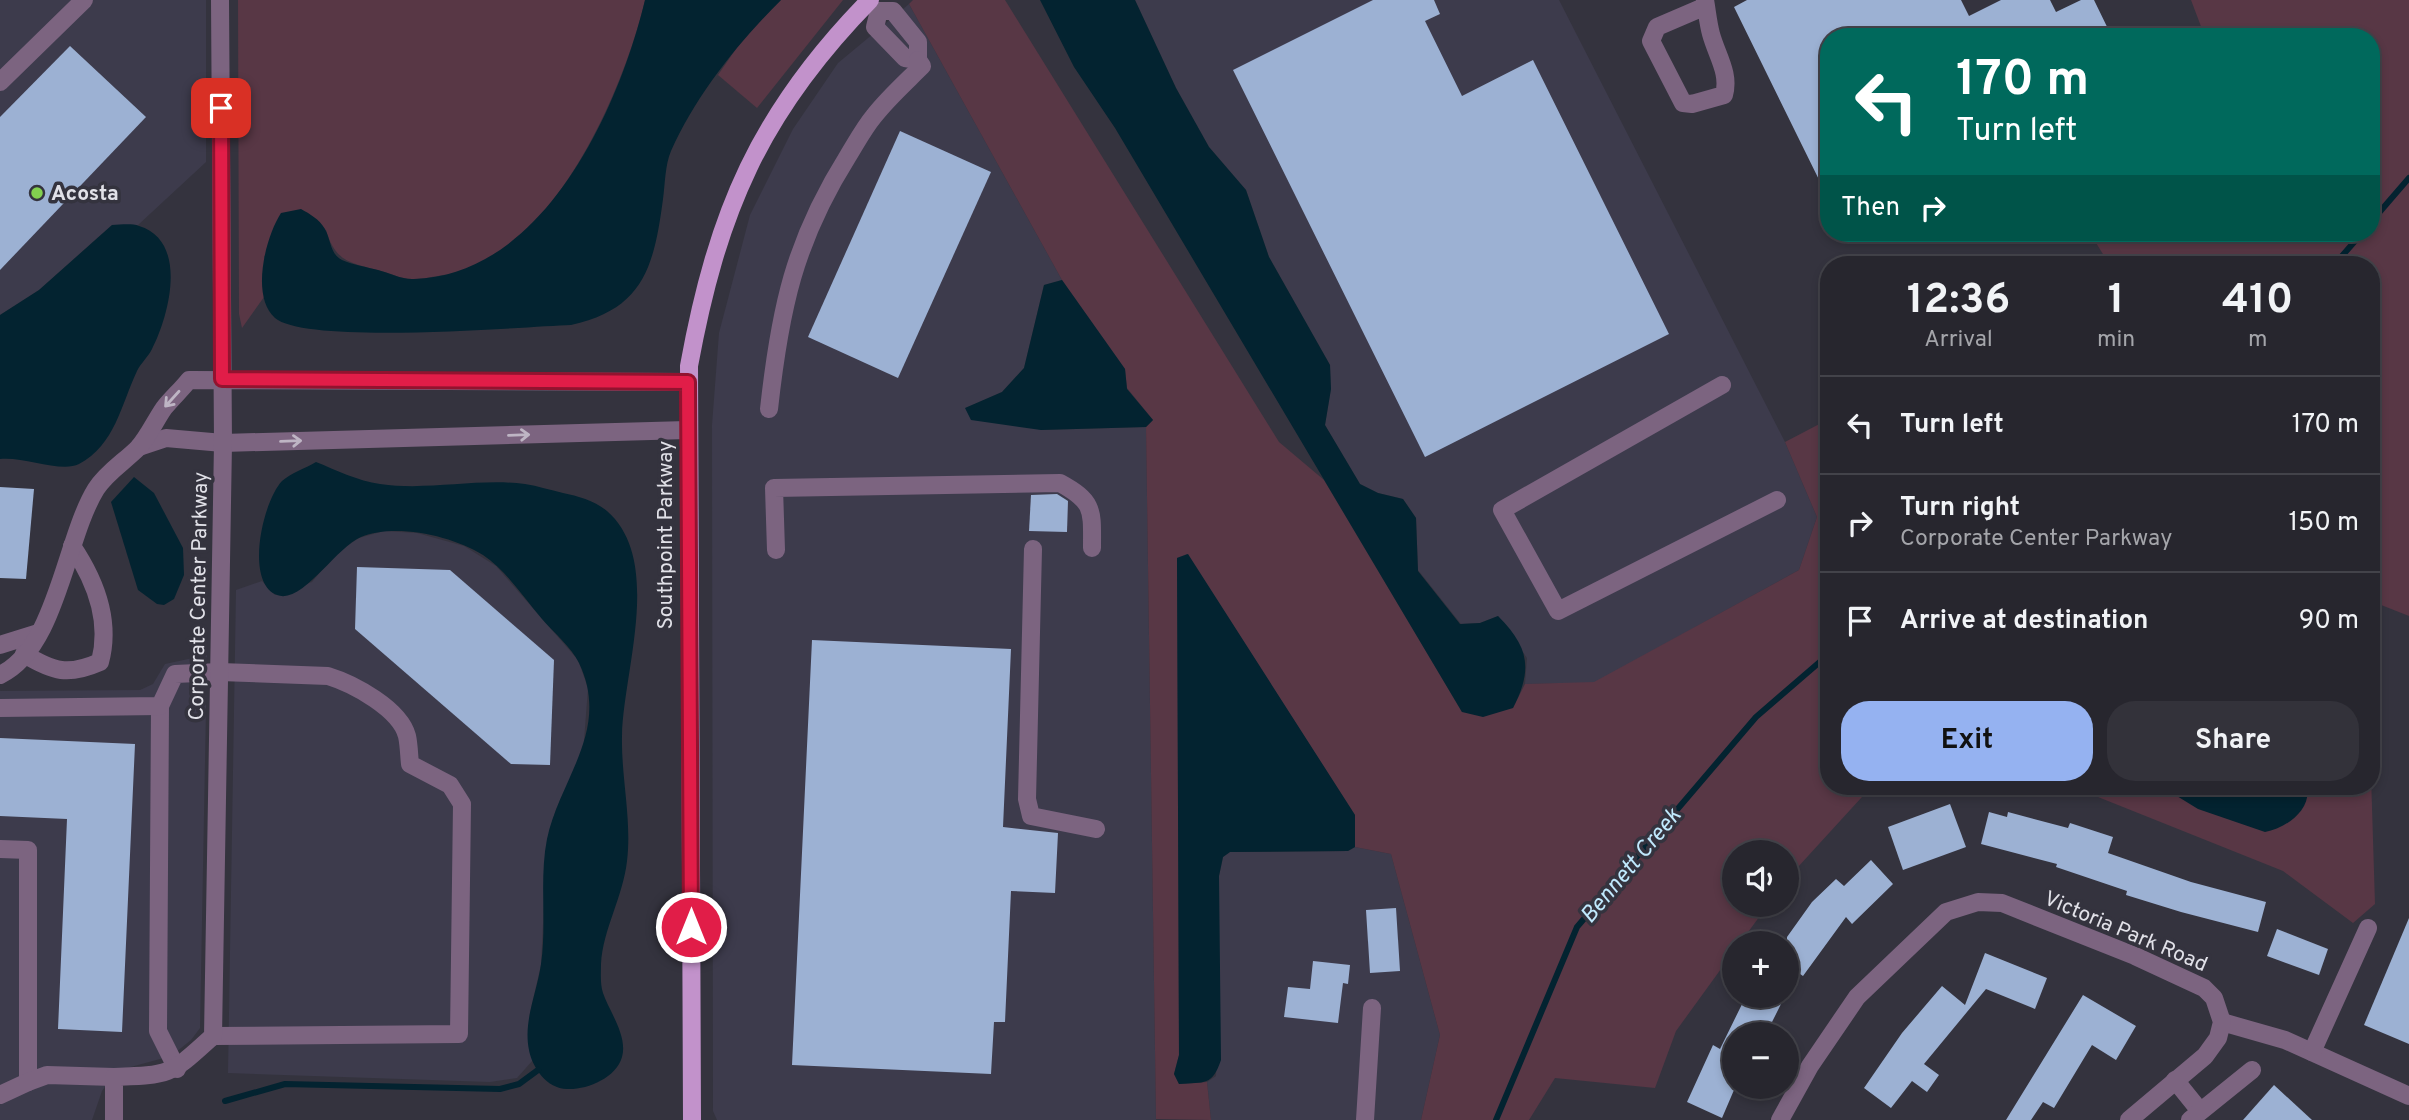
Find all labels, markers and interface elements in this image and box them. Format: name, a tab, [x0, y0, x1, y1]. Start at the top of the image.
text: 170 m	[1956, 51, 2089, 113]
icon: left	[1841, 56, 1932, 147]
pin	[191, 78, 251, 138]
icon: arrive	[202, 89, 240, 127]
text: Turn left	[1956, 112, 2077, 152]
place label: Acosta	[51, 181, 119, 208]
marker: Acosta	[29, 185, 45, 201]
icon: right	[1914, 189, 1952, 227]
text: Then	[1841, 192, 1900, 225]
text: 12:36	[1907, 275, 2010, 328]
text: 1	[2108, 275, 2125, 328]
text: 410	[2222, 275, 2293, 328]
text: Arrival	[1924, 326, 1993, 355]
text: min	[2097, 326, 2135, 355]
text: m	[2248, 326, 2267, 355]
one-way arrow	[164, 390, 181, 407]
icon: left	[1841, 406, 1879, 444]
text: Turn left	[1900, 409, 2004, 442]
text: 170 m	[2292, 409, 2359, 442]
one-way arrow	[507, 428, 530, 442]
one-way arrow	[279, 435, 302, 448]
street label: Southpoint Parkway	[653, 441, 680, 629]
street label: Corporate Center Parkway	[184, 471, 215, 721]
text: Turn right	[1900, 492, 2020, 525]
icon: right	[1841, 504, 1879, 542]
text: 150 m	[2288, 507, 2359, 540]
text: Corporate Center Parkway	[1900, 525, 2172, 554]
icon: arrive	[1841, 602, 1879, 640]
text: Arrive at destination	[1900, 605, 2148, 638]
text: 90 m	[2299, 605, 2359, 638]
button: Exit	[1841, 701, 2093, 781]
button: Share	[2107, 701, 2359, 781]
water label: Bennett Creek	[1575, 803, 1689, 930]
map controls	[1722, 840, 1799, 1099]
button: sound	[1722, 840, 1799, 917]
street label: Victoria Park Road	[2040, 886, 2211, 979]
position arrow	[654, 890, 728, 964]
button: +	[1722, 931, 1799, 1008]
button: −	[1722, 1022, 1799, 1099]

